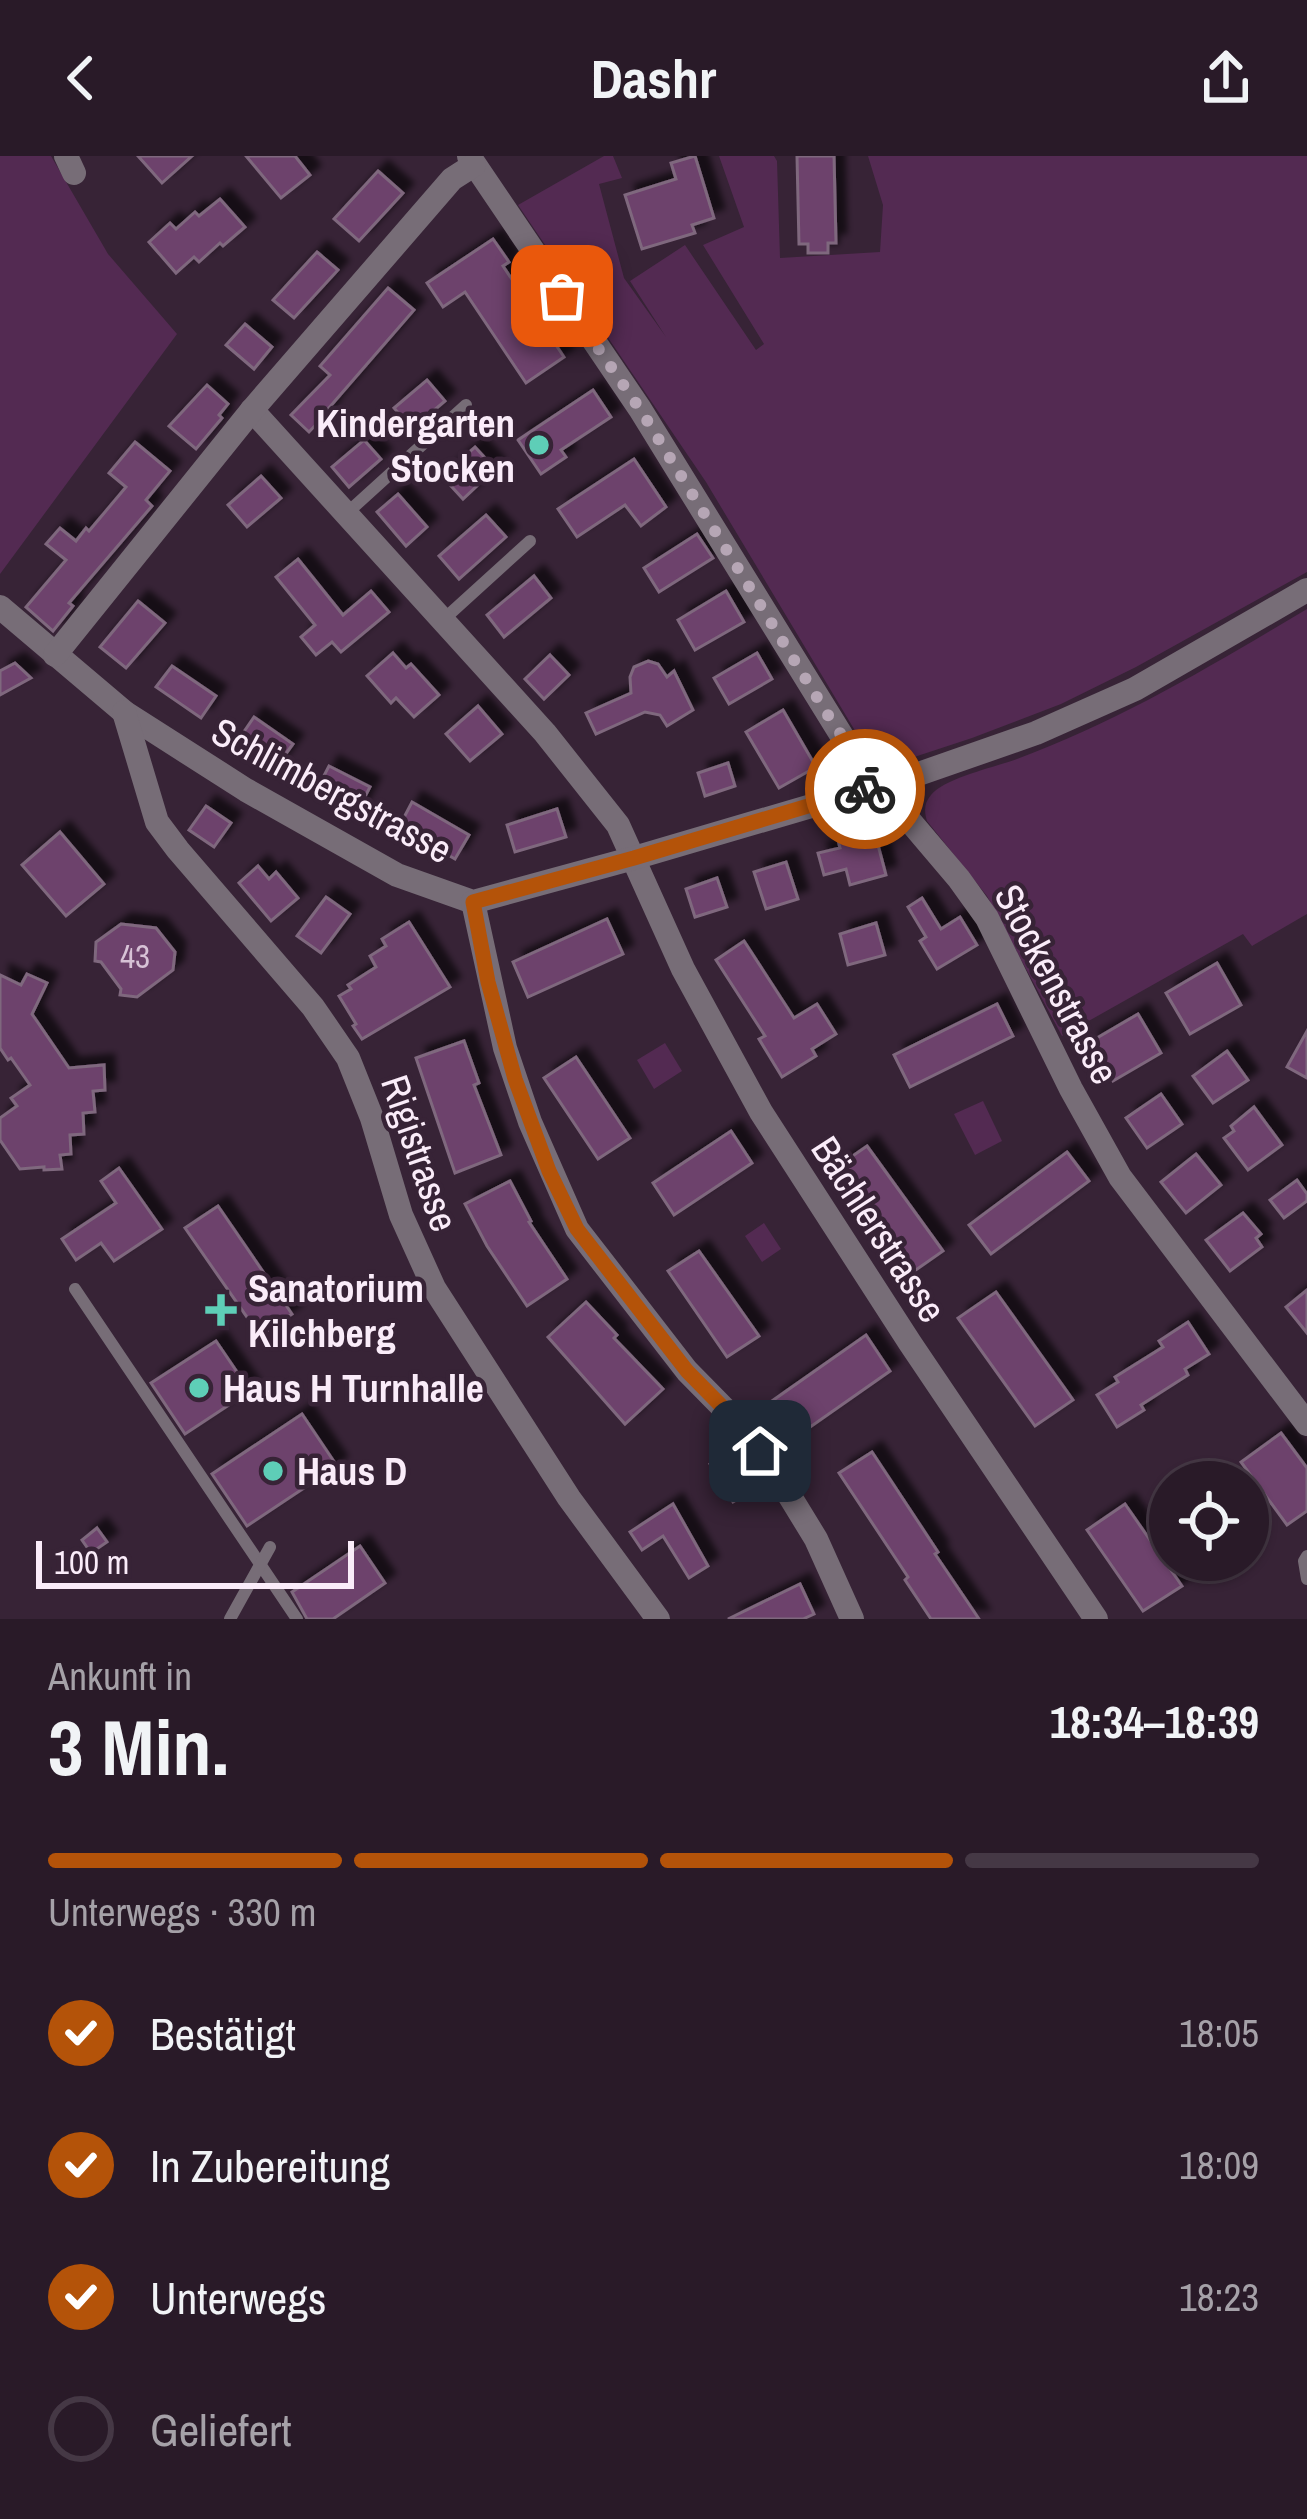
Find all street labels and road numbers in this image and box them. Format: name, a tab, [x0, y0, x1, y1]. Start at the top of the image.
street label: Schlimbergstrasse	[203, 705, 461, 875]
street label: Stockenstrasse	[983, 875, 1131, 1093]
street label: Rigistrasse	[369, 1068, 471, 1238]
street label: Bächlerstrasse	[800, 1126, 958, 1332]

